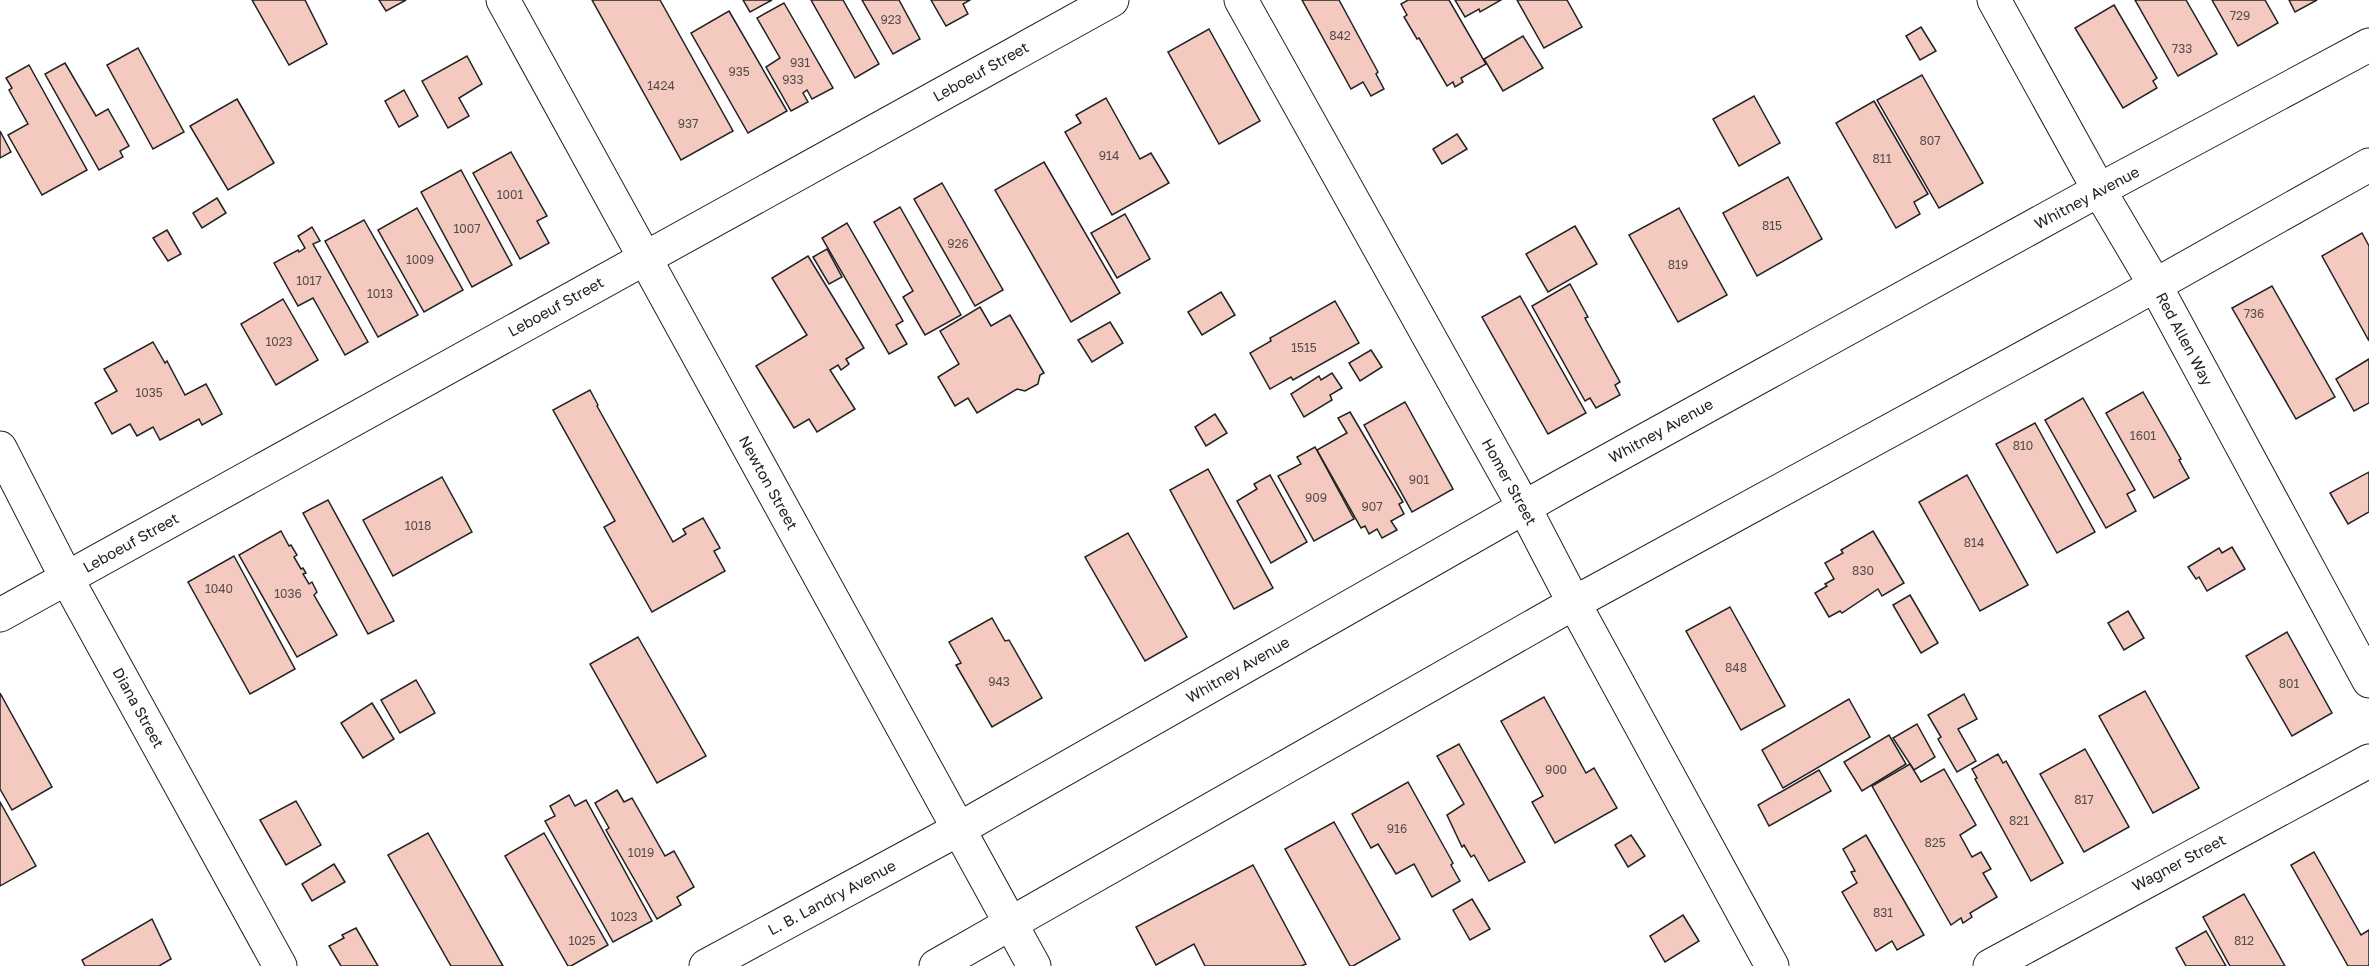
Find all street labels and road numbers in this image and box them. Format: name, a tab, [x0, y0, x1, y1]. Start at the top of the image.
street label: Leboeuf Street	[929, 37, 1032, 105]
street label: Whitney Avenue	[2031, 162, 2142, 232]
street label: Leboeuf Street	[504, 272, 607, 340]
street label: Red Allen Way	[2153, 289, 2217, 389]
street label: Whitney Avenue	[1605, 394, 1716, 466]
street label: Newton Street	[736, 432, 802, 533]
street label: Homer Street	[1479, 435, 1541, 528]
street label: Leboeuf Street	[79, 508, 182, 576]
street label: Whitney Avenue	[1183, 632, 1293, 706]
street label: Diana Street	[109, 664, 168, 751]
street label: Wagner Street	[2129, 830, 2228, 894]
street label: L. B. Landry Avenue	[764, 856, 899, 938]

